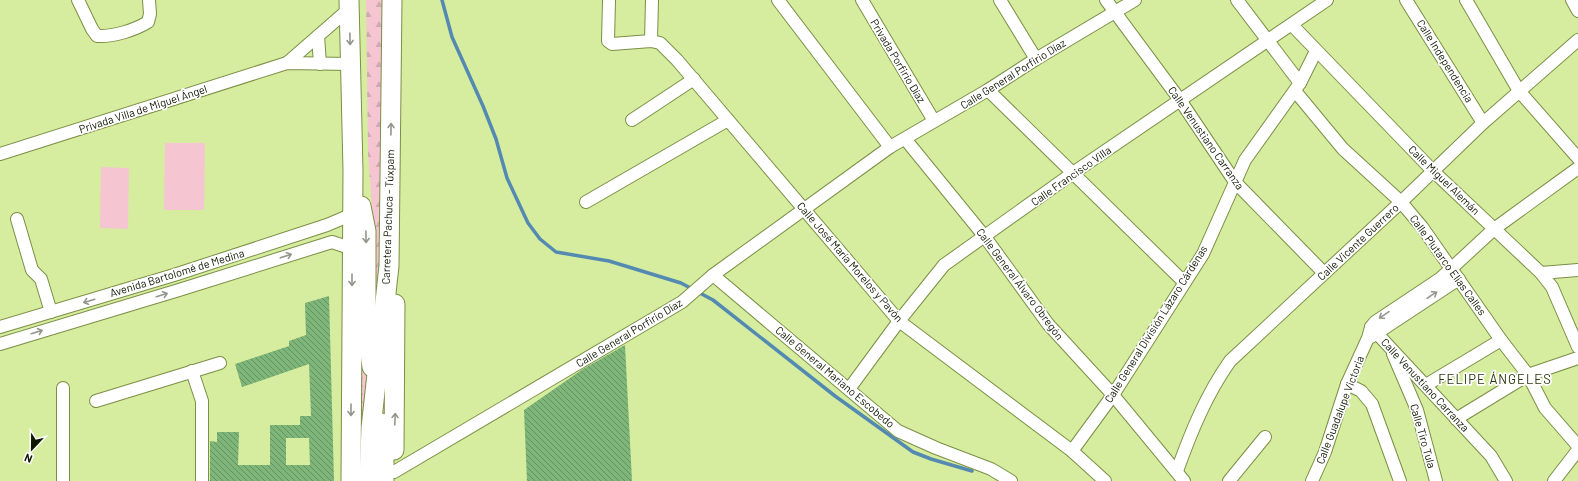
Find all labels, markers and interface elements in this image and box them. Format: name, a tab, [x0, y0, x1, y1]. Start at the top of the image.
street label: Privada Porfirio Díaz	[868, 16, 929, 105]
street label: Calle Independencia	[1415, 17, 1476, 105]
one-way arrow	[346, 32, 353, 45]
street label: Calle General Porfirio Díaz	[958, 36, 1068, 111]
street label: Privada Villa de Miguel Ángel	[77, 82, 209, 135]
street label: Calle Venustiano Carranza	[1166, 84, 1247, 192]
one-way arrow	[387, 123, 395, 136]
street label: Calle Miguel Alemán	[1406, 142, 1483, 217]
street label: Calle Francisco Villa	[1028, 143, 1113, 208]
street label: Carretera Pachuca - Túxpam	[379, 149, 396, 285]
street label: Calle José María Morelos y Pavón	[795, 199, 906, 324]
street label: Calle Vicente Guerrero	[1314, 201, 1401, 283]
street label: Calle Plutarco Elías Calles	[1408, 212, 1489, 317]
street label: Calle General Álvaro Obregón	[974, 225, 1067, 342]
one-way arrow	[362, 230, 370, 243]
street label: Calle General División Lázaro Cárdenas	[1102, 243, 1210, 405]
street label: Avenida Bartolomé de Medina	[108, 246, 246, 299]
one-way arrow	[279, 252, 292, 259]
one-way arrow	[348, 273, 356, 286]
one-way arrow	[155, 291, 168, 298]
one-way arrow	[1426, 291, 1438, 299]
street label: Calle General Porfirio Díaz	[573, 296, 684, 369]
one-way arrow	[83, 298, 96, 305]
one-way arrow	[1379, 311, 1390, 319]
street label: Calle General Mariano Escobedo	[773, 323, 897, 430]
one-way arrow	[31, 328, 44, 335]
street label: Calle Venustiano Carranza	[1379, 335, 1472, 434]
street label: Calle Guadalupe Victoria	[1313, 354, 1366, 466]
district label: FELIPE ÁNGELES	[1438, 371, 1552, 387]
street label: Calle Tiro Tula	[1408, 402, 1439, 469]
one-way arrow	[348, 403, 355, 416]
one-way arrow	[391, 413, 399, 426]
north arrow	[12, 429, 52, 469]
text: N	[22, 451, 34, 466]

